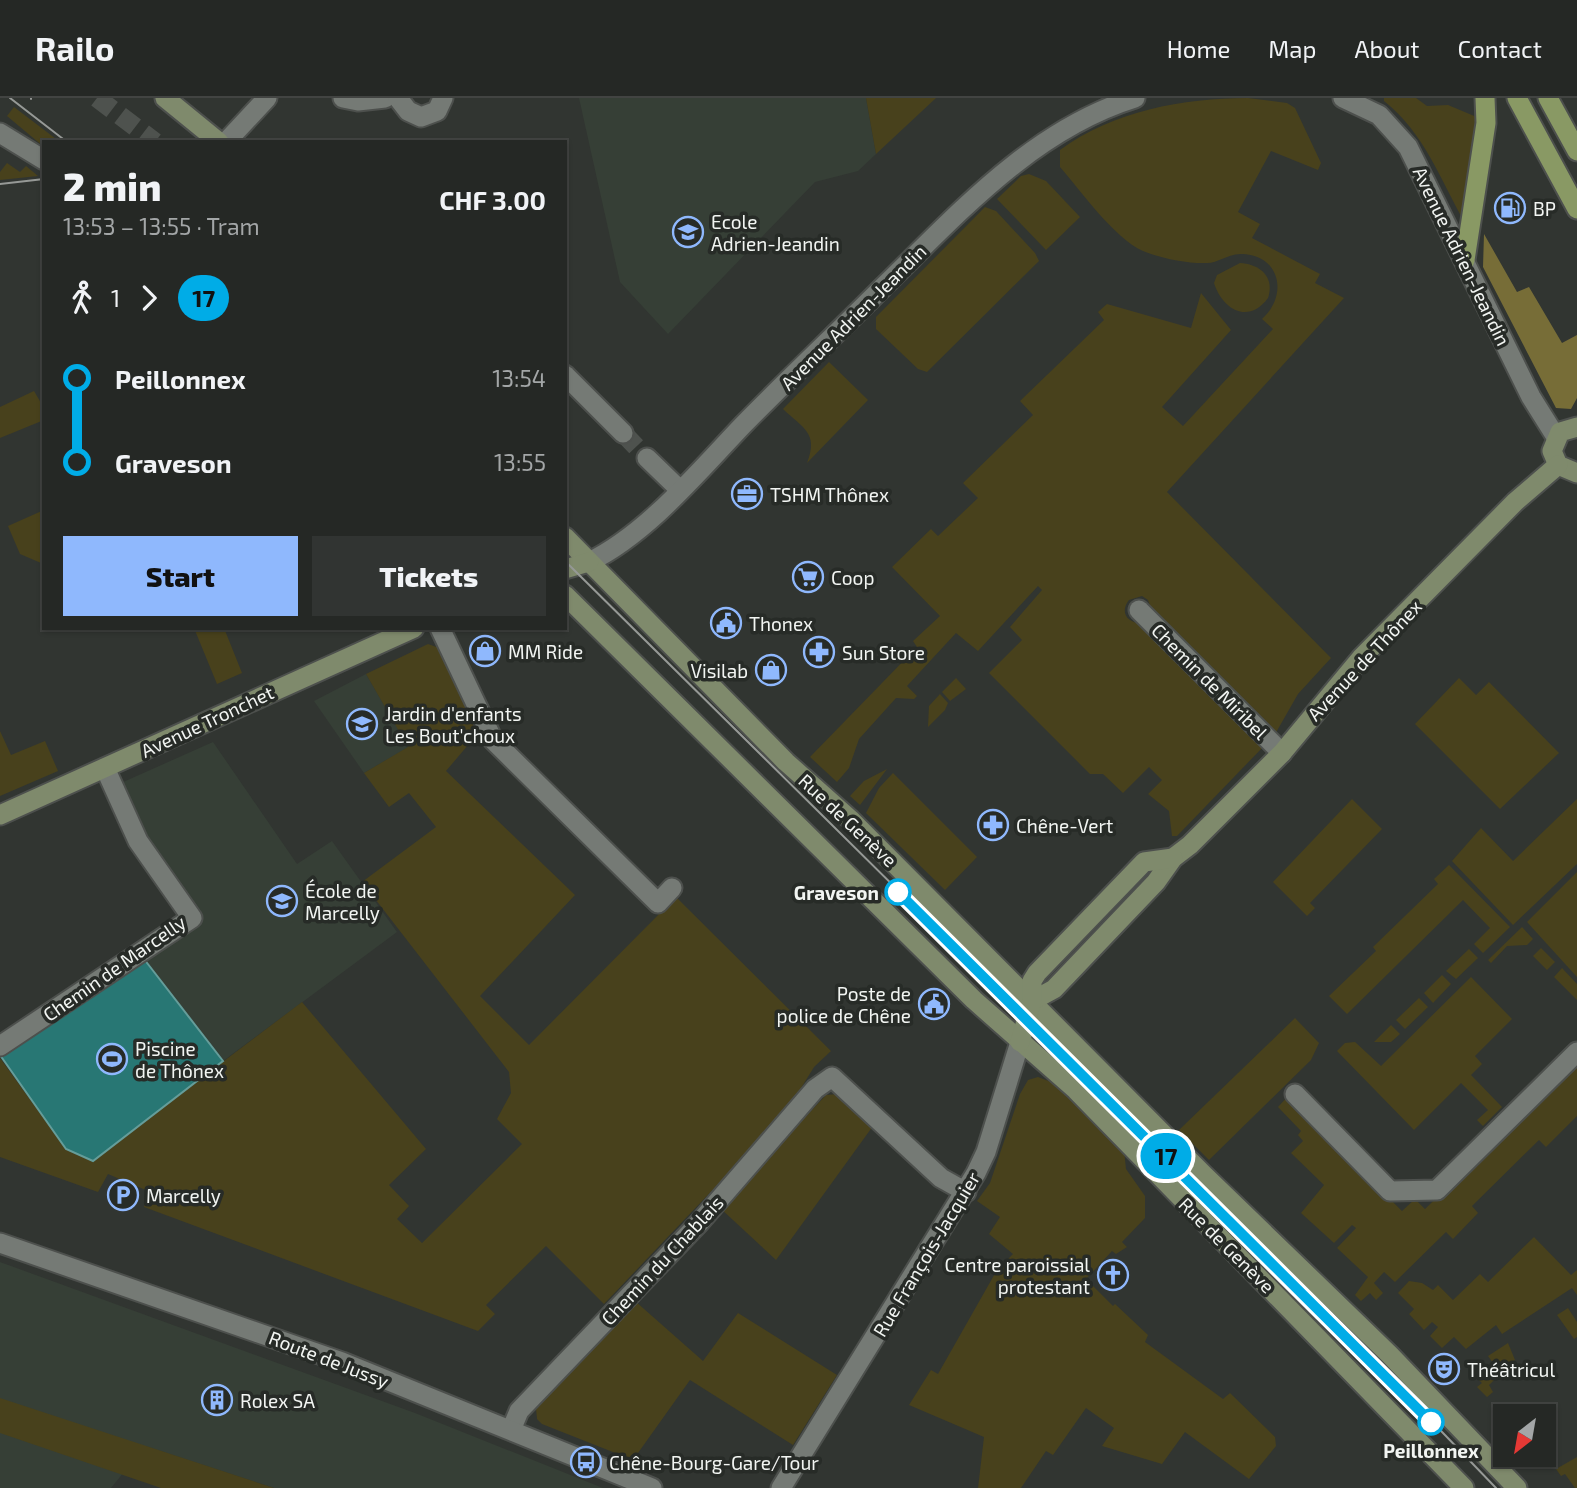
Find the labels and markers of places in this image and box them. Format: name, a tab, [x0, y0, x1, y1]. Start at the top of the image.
fuel station icon: BP	[1493, 191, 1527, 225]
place label: BP	[1533, 197, 1556, 220]
place label: Ecole Adrien-Jeandin	[711, 210, 840, 255]
school or university icon: Ecole Adrien-Jeandin	[671, 215, 705, 249]
office icon: TSHM Thônex	[730, 477, 764, 511]
place label: TSHM Thônex	[770, 483, 889, 506]
supermarket icon: Coop	[791, 560, 825, 594]
place label: Coop	[831, 566, 874, 589]
public building icon: Thonex	[709, 606, 743, 640]
place label: Thonex	[749, 612, 813, 635]
shop icon: MM Ride	[468, 634, 502, 668]
pharmacy icon: Sun Store	[802, 635, 836, 669]
place label: MM Ride	[508, 640, 583, 663]
place label: Sun Store	[842, 641, 925, 664]
shop icon: Visilab	[754, 653, 788, 687]
place label: Visilab	[690, 659, 748, 682]
place label: Jardin d'enfants Les Bout'choux	[385, 702, 522, 747]
school or university icon: Jardin d'enfants Les Bout'choux	[345, 707, 379, 741]
pharmacy icon: Chêne-Vert	[976, 808, 1010, 842]
place label: Chêne-Vert	[1016, 814, 1113, 837]
place label: École de Marcelly	[305, 879, 380, 924]
marker: Graveson	[885, 879, 911, 905]
place label: Graveson	[794, 881, 879, 904]
school or university icon: École de Marcelly	[265, 884, 299, 918]
place label: Poste de police de Chêne	[777, 982, 911, 1027]
public building icon: Poste de police de Chêne	[917, 987, 951, 1021]
place label: Piscine de Thônex	[135, 1037, 224, 1082]
sports icon: Piscine de Thônex	[95, 1042, 129, 1076]
parking icon: Marcelly	[106, 1178, 140, 1212]
place label: Marcelly	[146, 1184, 221, 1207]
place label: Centre paroissial protestant	[944, 1253, 1090, 1298]
church icon: Centre paroissial protestant	[1096, 1258, 1130, 1292]
theatre icon: Théâtricul	[1427, 1352, 1461, 1386]
place label: Théâtricul	[1467, 1358, 1555, 1381]
building icon: Rolex SA	[200, 1383, 234, 1417]
place label: Rolex SA	[240, 1389, 315, 1412]
marker: Peillonnex	[1418, 1409, 1444, 1435]
place label: Peillonnex	[1383, 1439, 1479, 1462]
bus stop icon: Chêne-Bourg-Gare/Tour	[569, 1445, 603, 1479]
place label: Chêne-Bourg-Gare/Tour	[609, 1451, 819, 1474]

